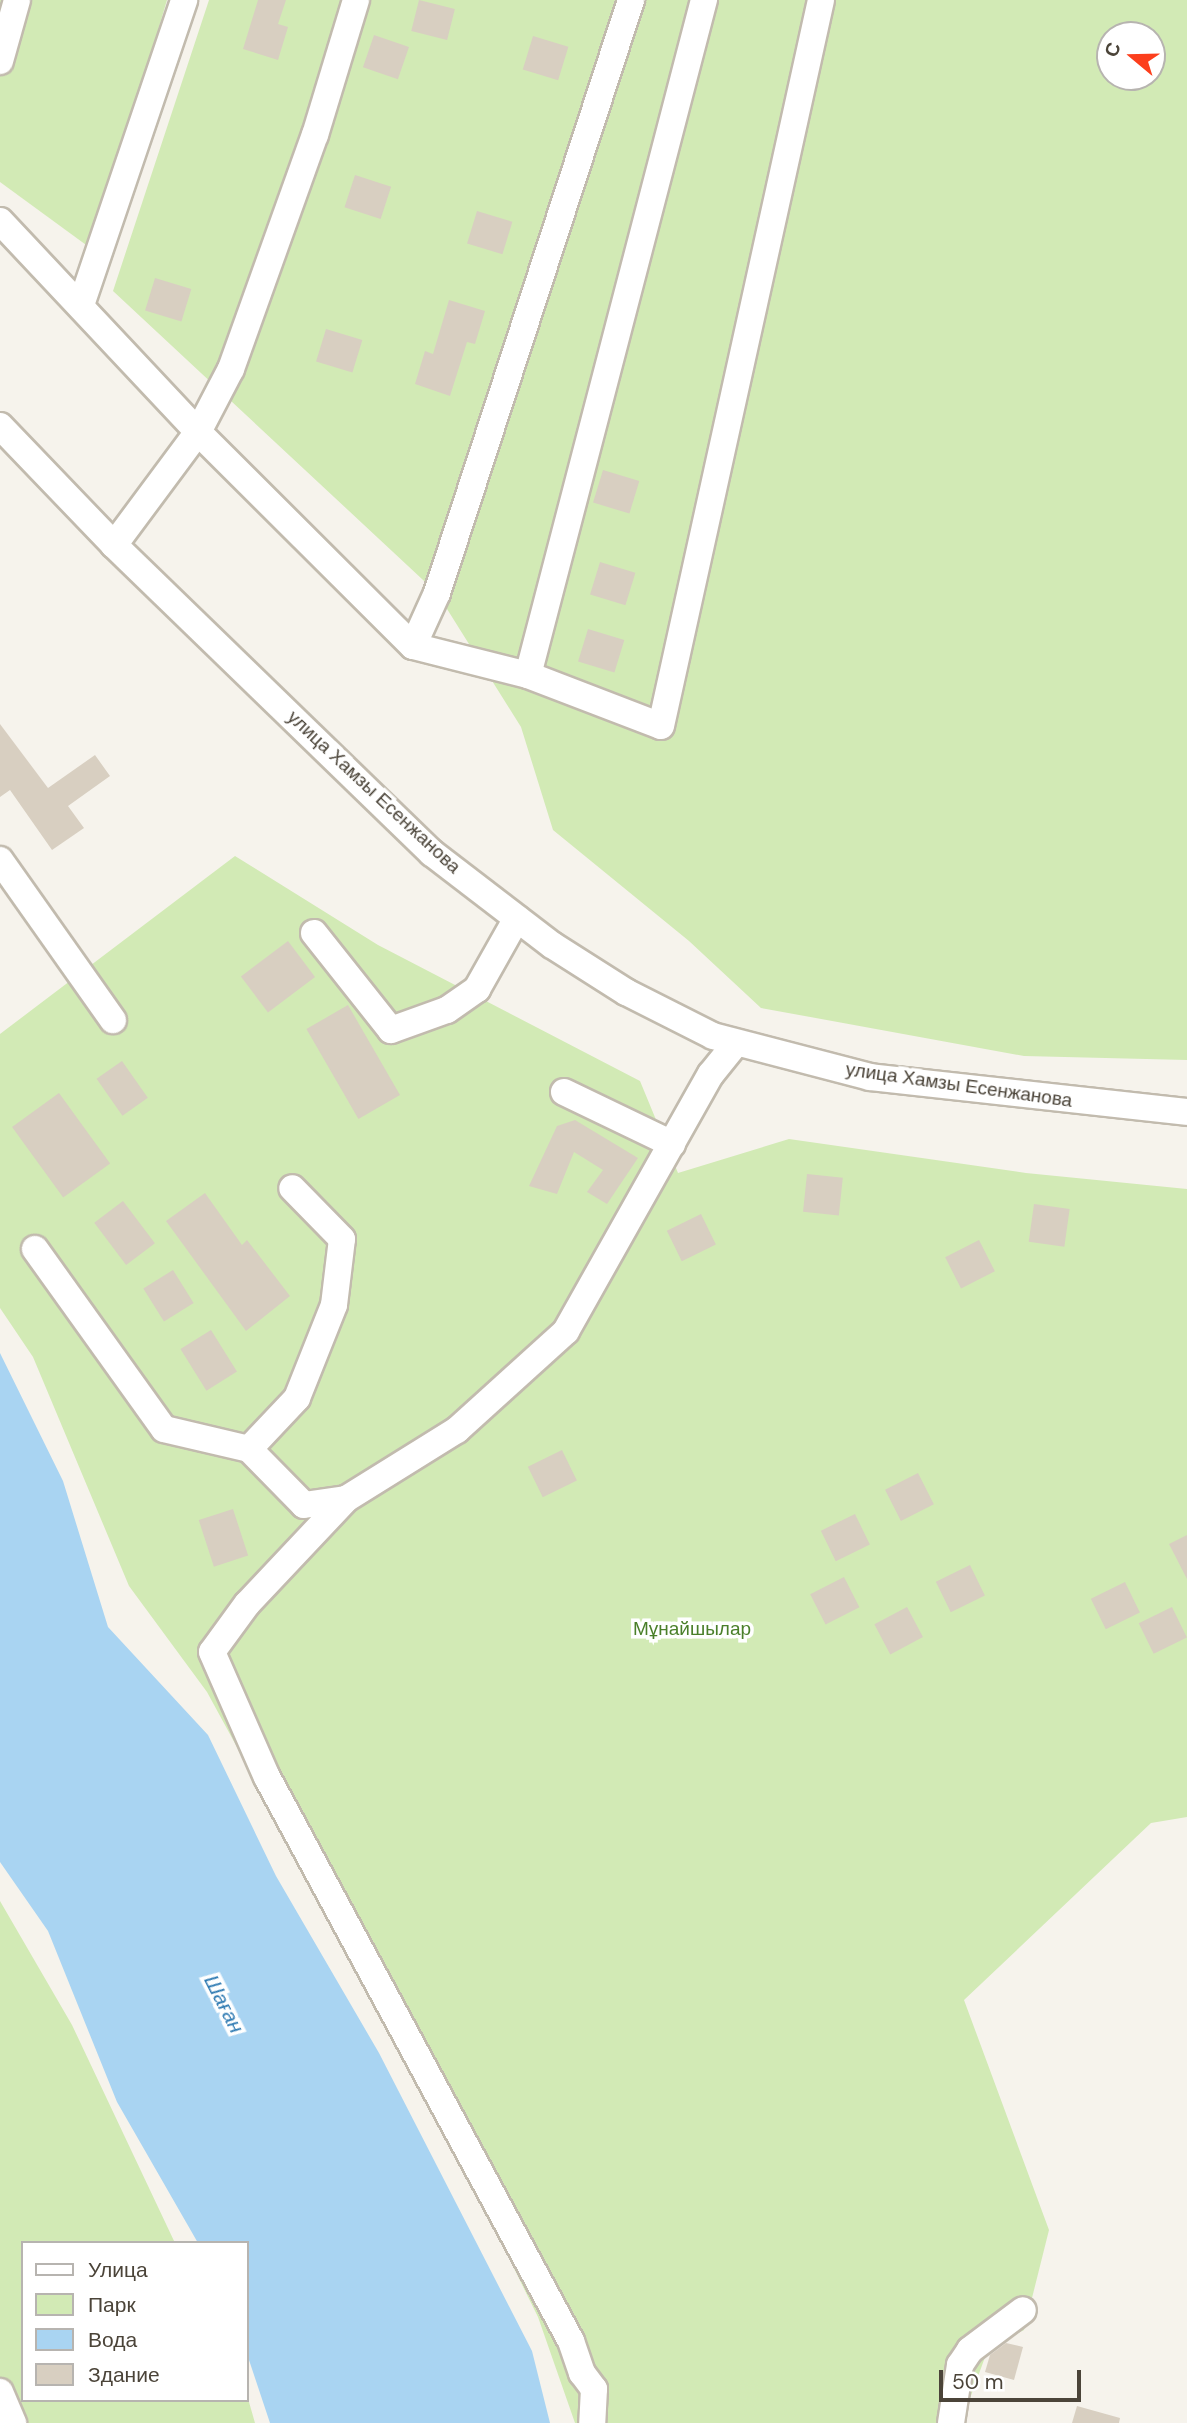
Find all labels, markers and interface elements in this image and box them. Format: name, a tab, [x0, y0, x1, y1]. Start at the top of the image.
north arrow	[1096, 21, 1166, 91]
text: С	[1099, 39, 1127, 60]
street label: улица Хамзы Есенжанова	[283, 706, 465, 878]
street label: улица Хамзы Есенжанова	[844, 1058, 1074, 1112]
park label: Мұнайшылар	[633, 1618, 751, 1640]
water label: Шаған	[199, 1971, 249, 2037]
legend	[21, 2241, 248, 2402]
text: Улица	[88, 2256, 148, 2284]
text: Парк	[88, 2291, 136, 2319]
text: Вода	[88, 2326, 137, 2354]
scale bar	[942, 2356, 1084, 2400]
text: Здание	[88, 2361, 160, 2389]
text: 50 m	[952, 2368, 1003, 2396]

